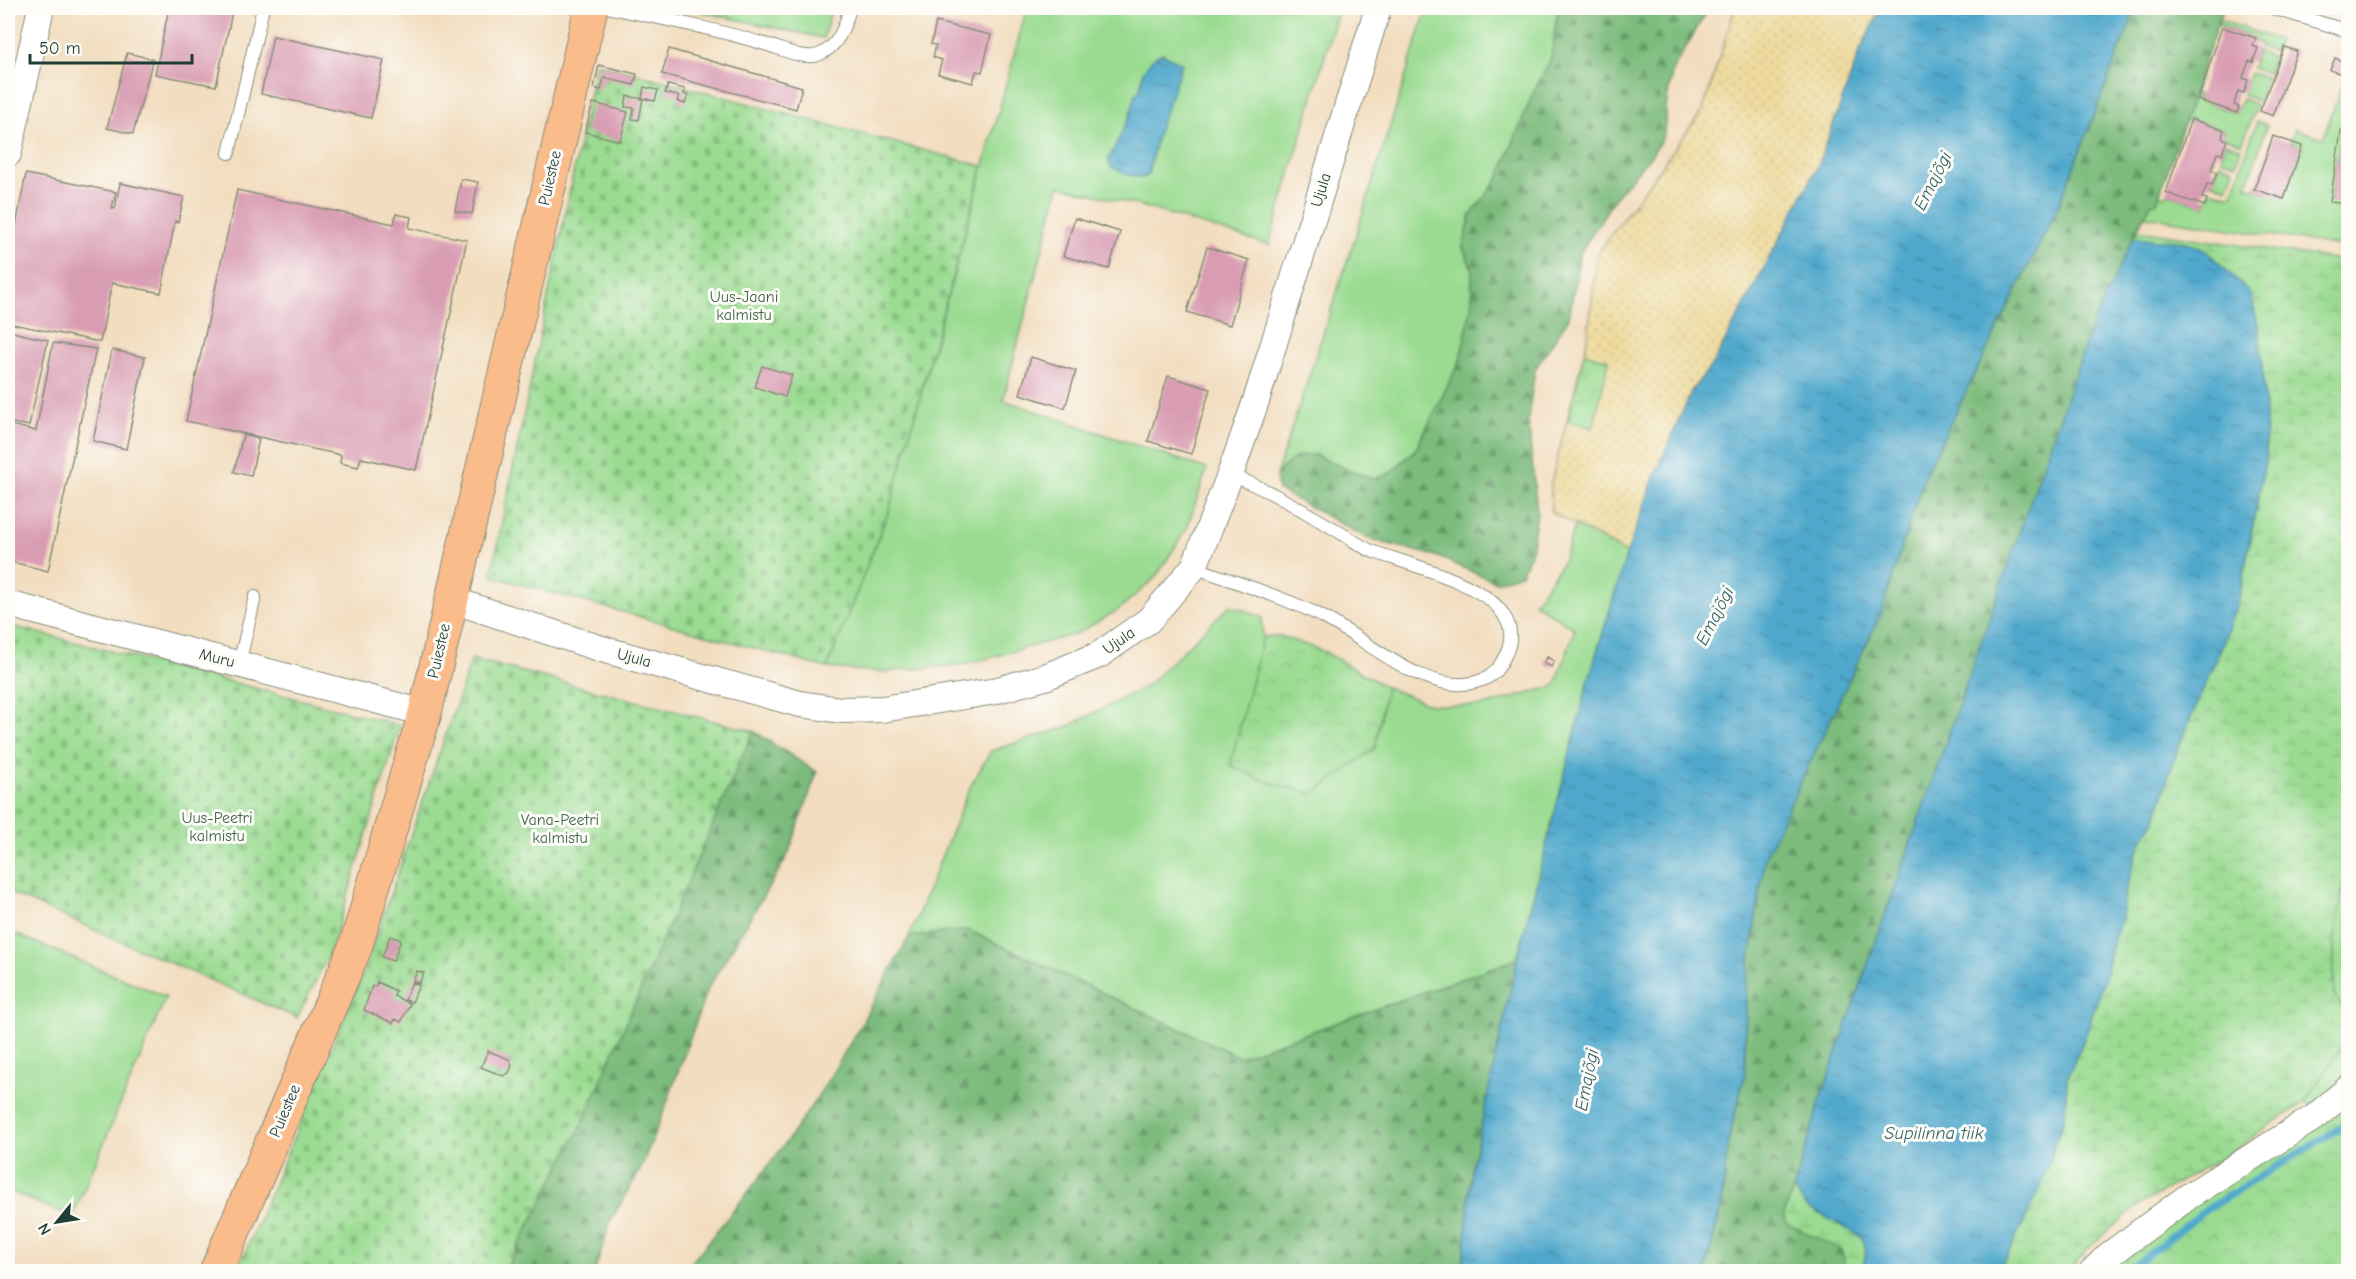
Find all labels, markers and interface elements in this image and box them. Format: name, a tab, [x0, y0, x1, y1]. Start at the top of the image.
scale bar	[30, 27, 192, 65]
text: 50 m	[39, 38, 81, 59]
water label: Emajõgi	[1909, 147, 1957, 214]
street label: Puiestee	[535, 149, 565, 207]
street label: Ujula	[1307, 171, 1335, 209]
park label: Uus-Jaani kalmistu	[710, 288, 778, 324]
water label: Emajõgi	[1691, 582, 1739, 649]
street label: Puiestee	[424, 622, 454, 680]
street label: Ujula	[1100, 624, 1138, 658]
street label: Muru	[197, 645, 237, 671]
street label: Ujula	[615, 645, 653, 671]
park label: Uus-Peetri kalmistu	[181, 809, 253, 845]
park label: Vana-Peetri kalmistu	[521, 811, 599, 847]
water label: Emajõgi	[1571, 1046, 1603, 1113]
street label: Puiestee	[266, 1082, 304, 1140]
water label: Supilinna tiik	[1885, 1123, 1984, 1144]
north arrow	[27, 1192, 87, 1252]
text: N	[34, 1220, 55, 1238]

